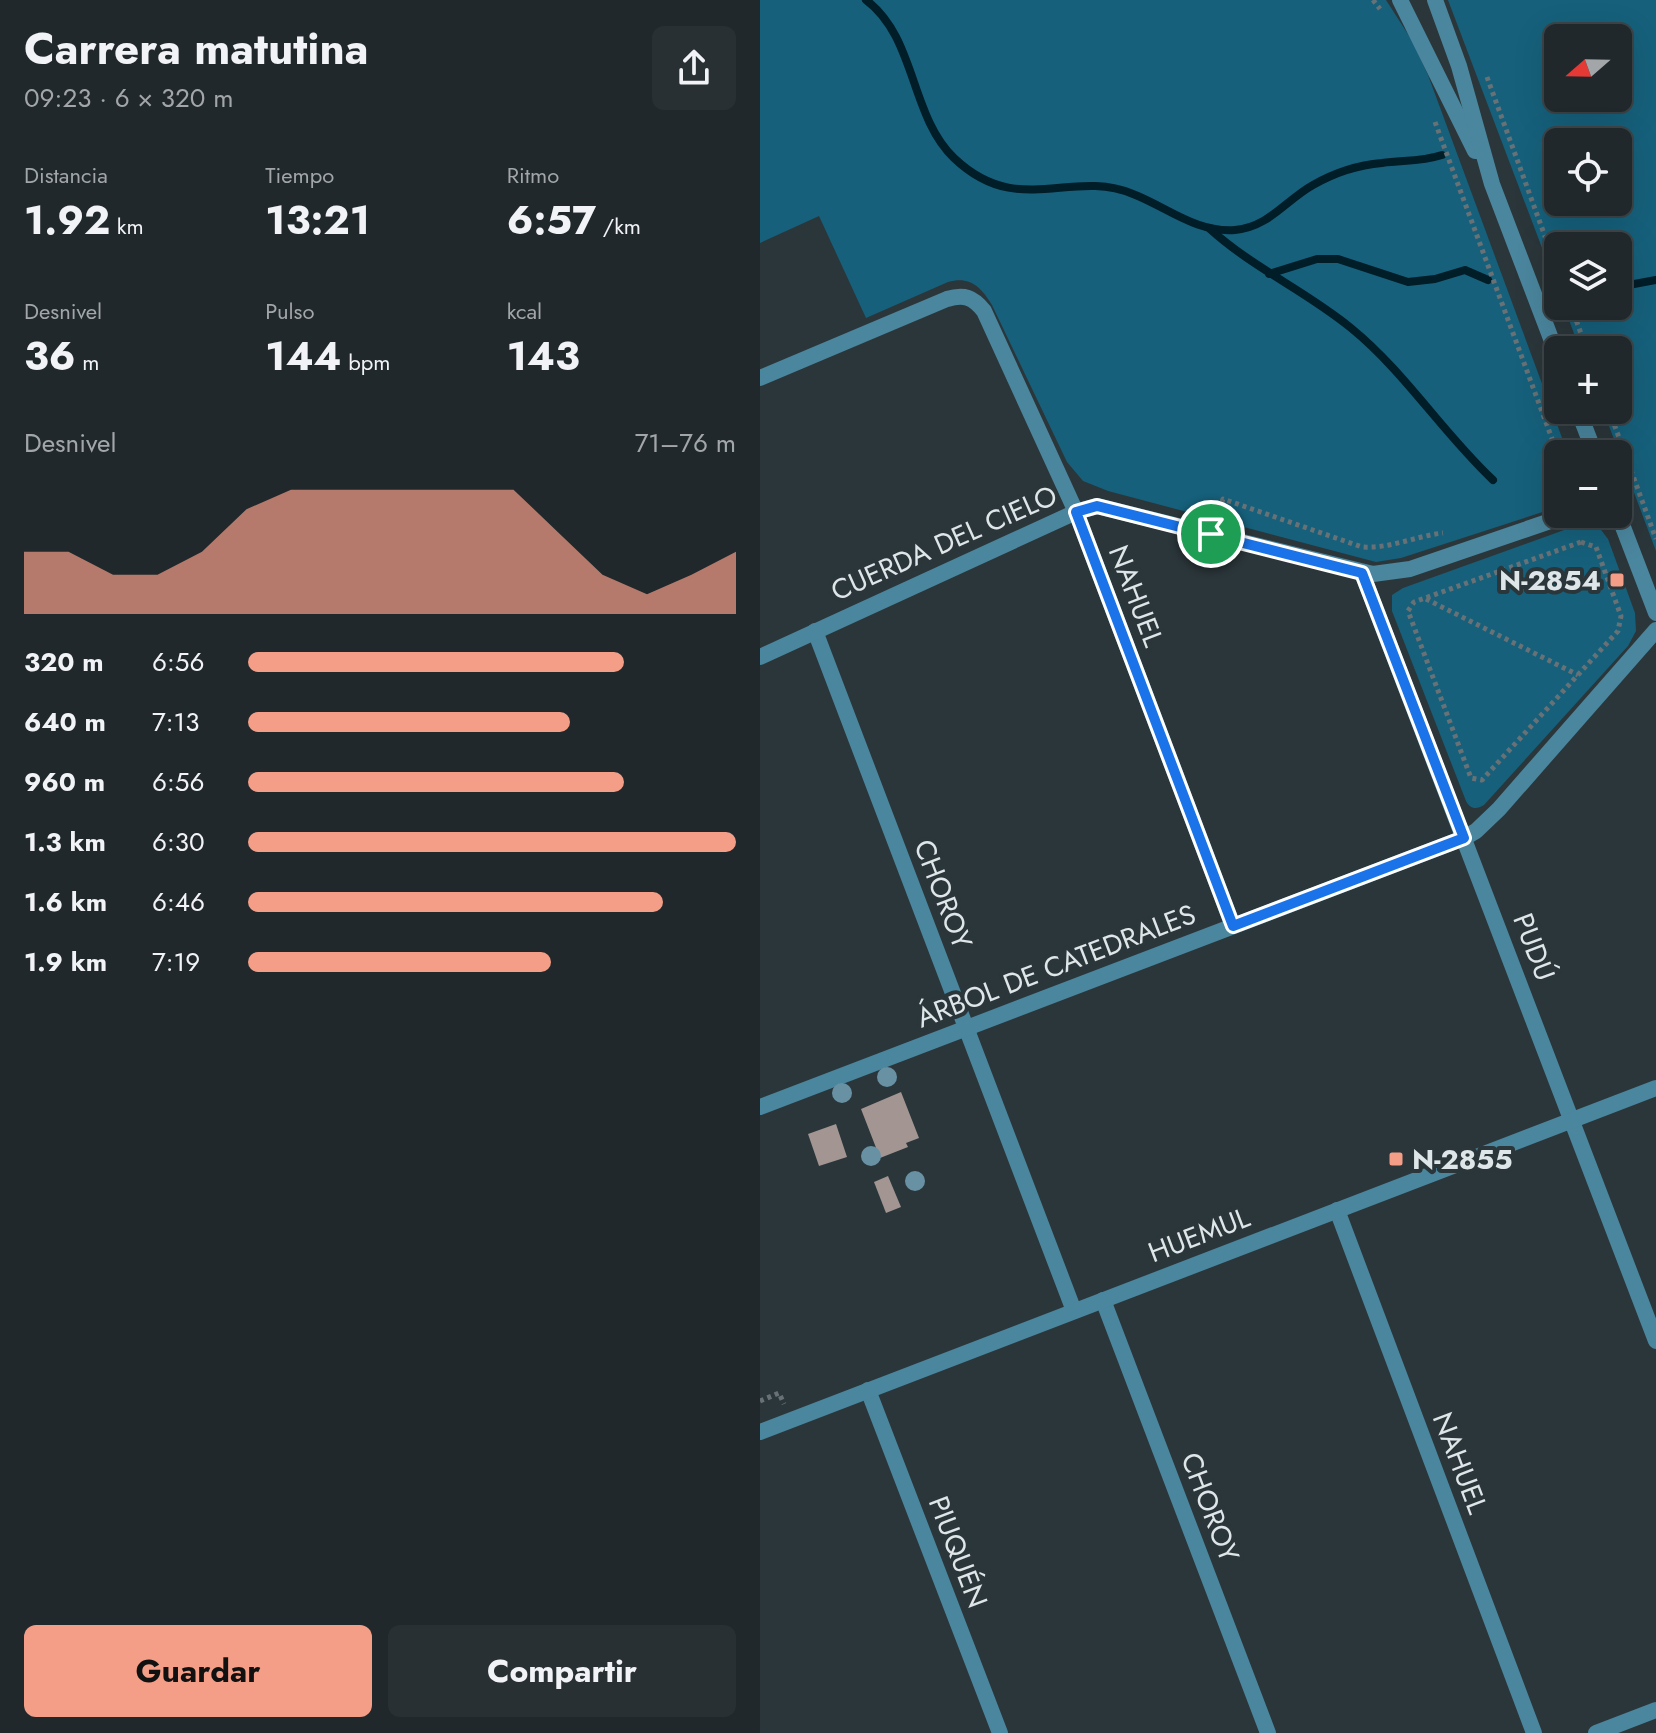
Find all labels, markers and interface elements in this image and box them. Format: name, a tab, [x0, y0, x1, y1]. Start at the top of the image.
text: Carrera matutina	[24, 17, 369, 81]
north arrow	[1544, 24, 1632, 112]
map controls	[1544, 24, 1632, 528]
button: share	[652, 26, 736, 110]
text: 09:23 · 6 × 320 m	[24, 79, 234, 117]
button: locate	[1544, 128, 1632, 216]
text: Distancia	[24, 159, 108, 191]
text: Tiempo	[265, 159, 334, 191]
text: Ritmo	[507, 159, 559, 191]
text: 1.92	[24, 191, 110, 249]
text: 13:21	[265, 191, 370, 249]
text: 6:57	[507, 191, 596, 249]
text: km	[110, 210, 144, 242]
text: /km	[596, 210, 641, 242]
button: layers	[1544, 232, 1632, 320]
text: Desnivel	[24, 295, 102, 327]
text: Pulso	[265, 295, 314, 327]
text: kcal	[507, 295, 542, 327]
text: 36	[24, 327, 76, 385]
text: 144	[265, 327, 342, 385]
text: 143	[507, 327, 580, 385]
button: +	[1544, 336, 1632, 424]
text: m	[76, 346, 99, 378]
text: bpm	[342, 346, 390, 378]
text: Desnivel	[24, 424, 116, 462]
text: 71–76 m	[635, 424, 736, 462]
button: −	[1544, 440, 1632, 528]
street label: CUERDA DEL CIELO	[824, 475, 1064, 611]
pin	[1177, 500, 1245, 568]
icon: arrive	[1189, 512, 1233, 556]
street label: NAHUEL	[1098, 539, 1174, 653]
place label: N-2854	[1499, 560, 1601, 601]
marker: N-2854	[1608, 571, 1626, 589]
text: 320 m	[24, 643, 104, 681]
text: 6:56	[152, 643, 204, 681]
text: 640 m	[24, 703, 106, 741]
text: 7:13	[152, 703, 199, 741]
text: 960 m	[24, 763, 105, 801]
text: 6:56	[152, 763, 204, 801]
text: 1.3 km	[24, 823, 106, 861]
text: 6:30	[152, 823, 205, 861]
street label: CHOROY	[903, 833, 983, 955]
text: 1.6 km	[24, 883, 107, 921]
text: 6:46	[152, 883, 205, 921]
street label: ÁRBOL DE CATEDRALES	[910, 894, 1202, 1038]
street label: PUDÚ	[1502, 907, 1566, 987]
text: 1.9 km	[24, 943, 107, 981]
text: 7:19	[152, 943, 200, 981]
place label: N-2855	[1412, 1139, 1513, 1180]
marker: N-2855	[1387, 1150, 1405, 1168]
street label: HUEMUL	[1142, 1197, 1256, 1273]
street label: NAHUEL	[1422, 1406, 1498, 1520]
street label: CHOROY	[1170, 1446, 1250, 1568]
street label: PIUQUÉN	[918, 1490, 998, 1614]
button: Guardar	[24, 1625, 372, 1717]
button: Compartir	[388, 1625, 736, 1717]

